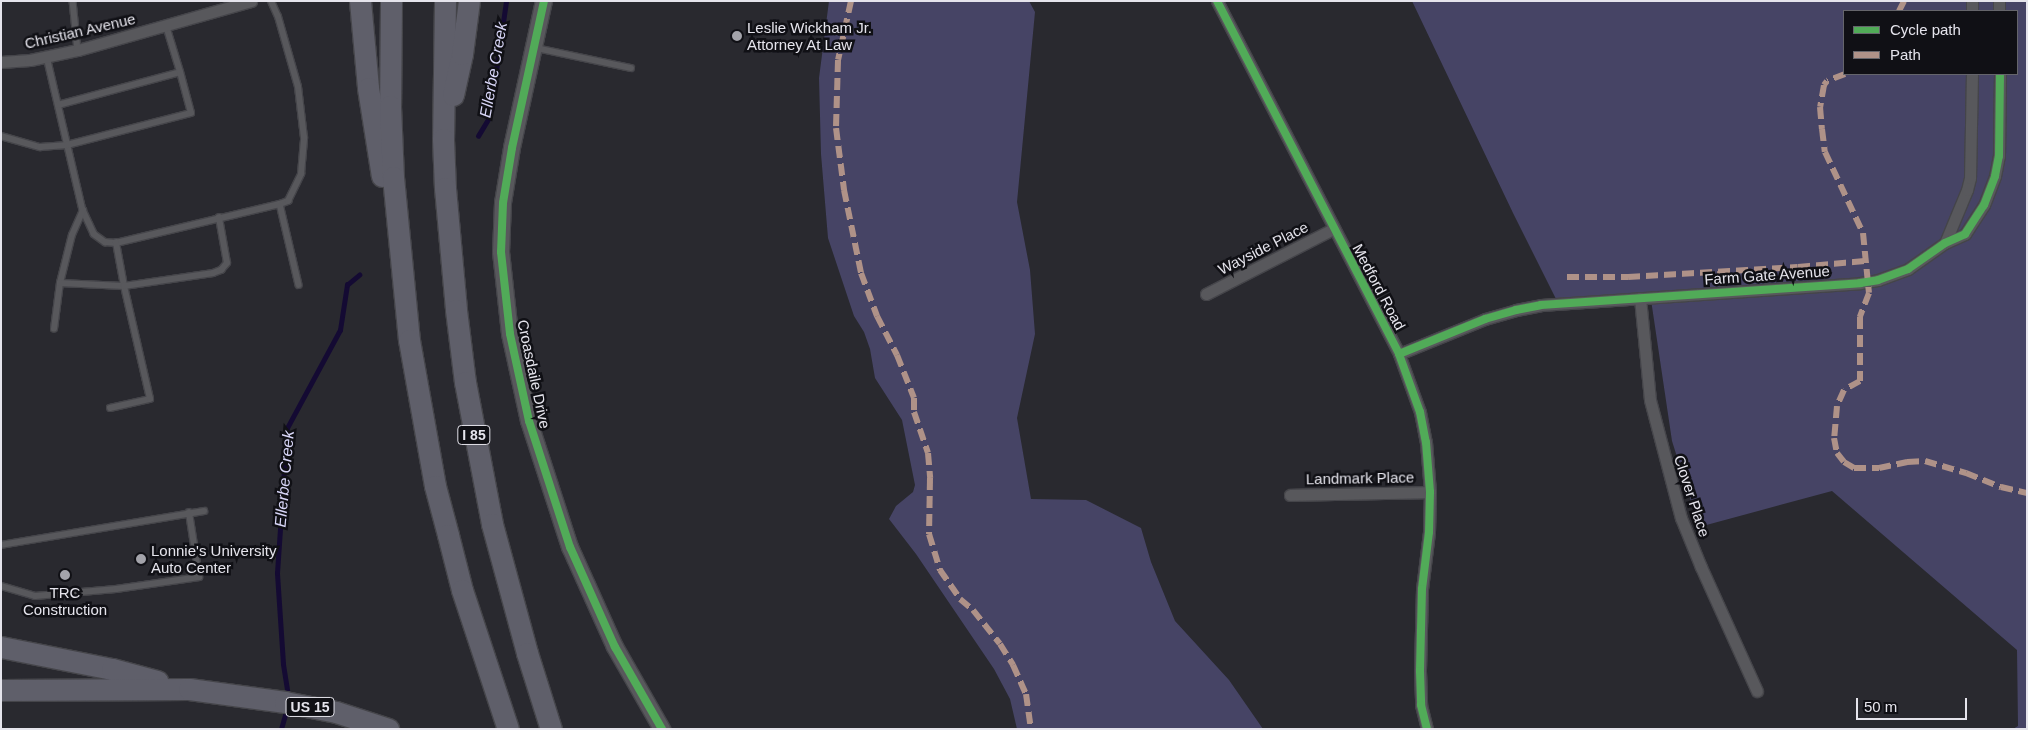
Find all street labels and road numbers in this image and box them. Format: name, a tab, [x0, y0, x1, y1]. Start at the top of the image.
street label: Christian Avenue	[22, 9, 138, 53]
street label: Wayside Place	[1215, 218, 1311, 278]
street label: Medford Road	[1349, 241, 1409, 333]
street label: Farm Gate Avenue	[1703, 262, 1831, 288]
street label: Croasdaile Drive	[514, 318, 554, 430]
road number: I 85	[456, 424, 492, 446]
street label: Clover Place	[1670, 453, 1714, 539]
street label: Landmark Place	[1306, 468, 1414, 488]
road number: US 15	[285, 696, 335, 719]

